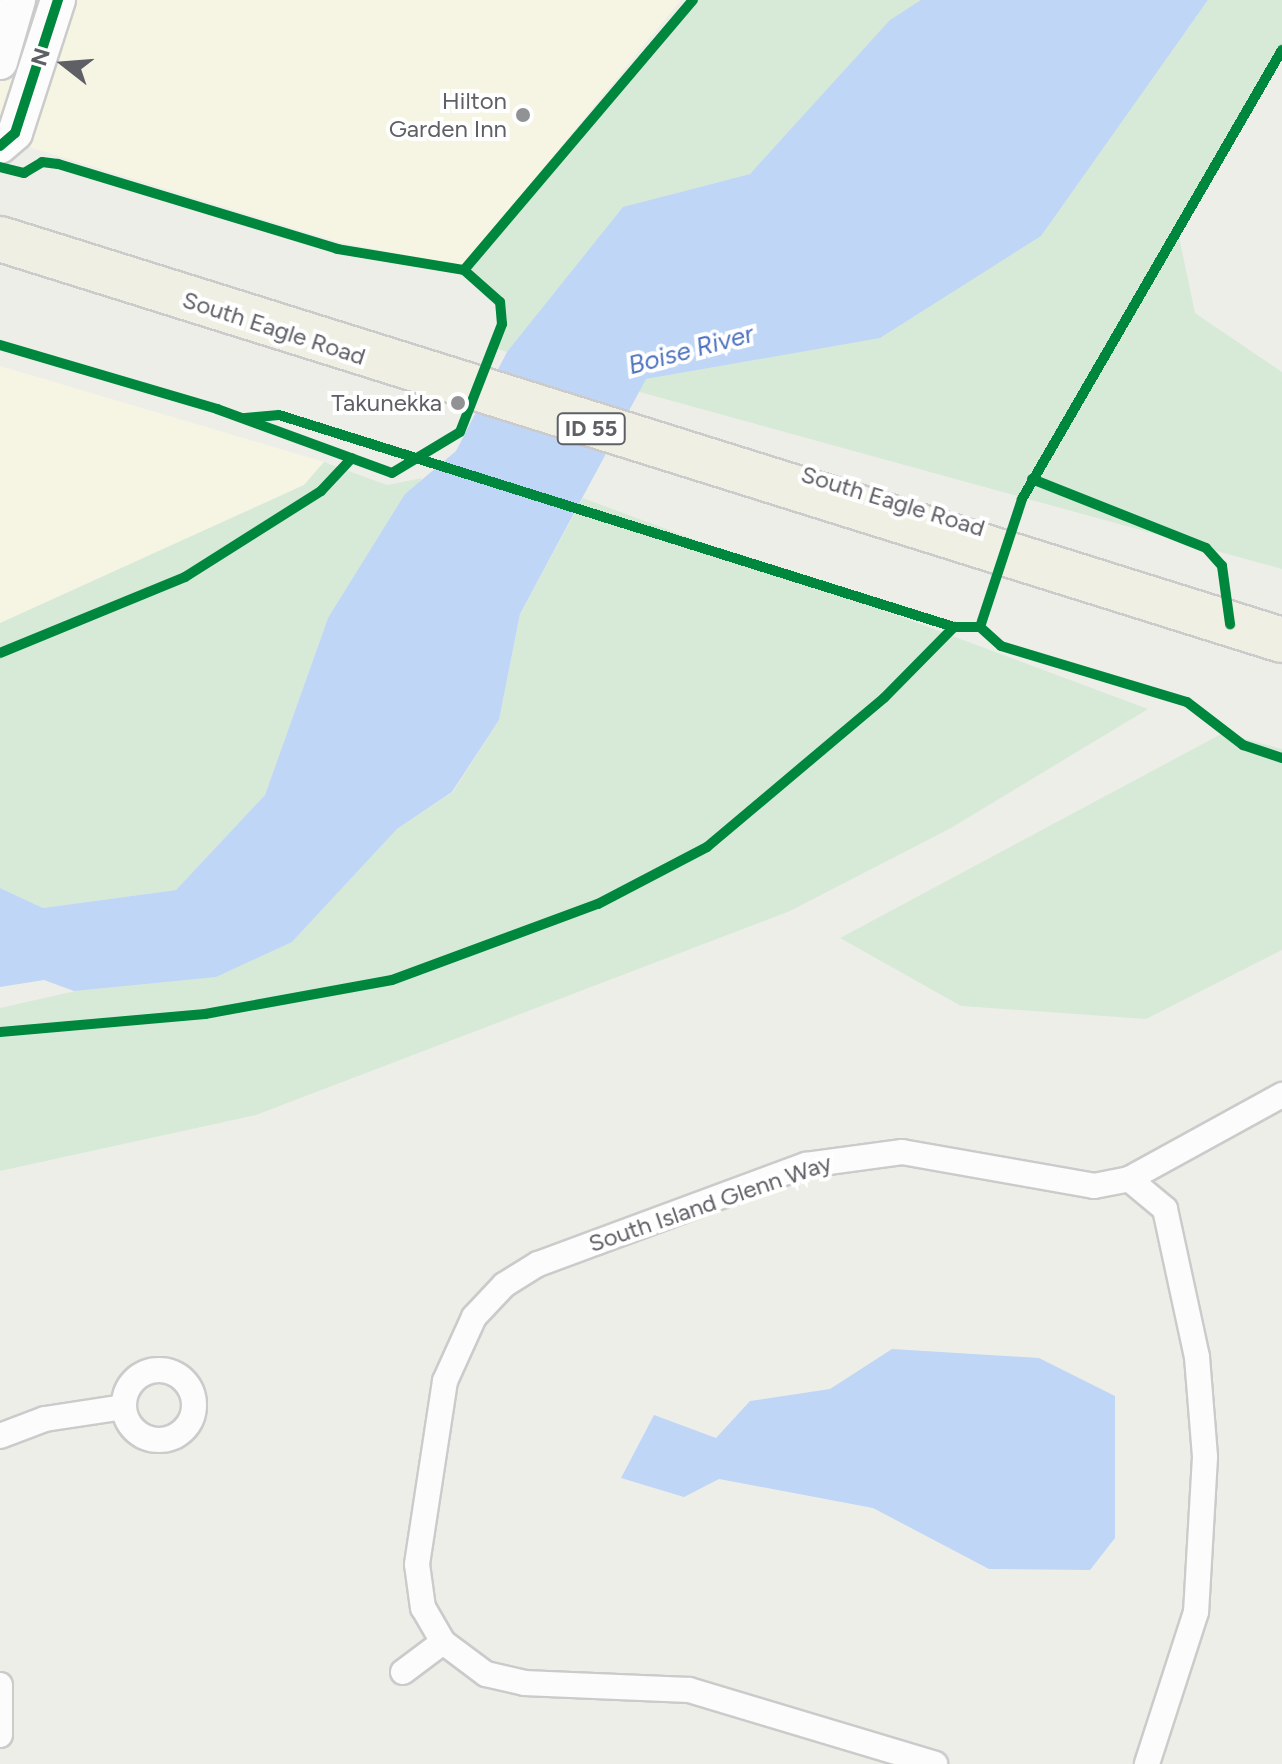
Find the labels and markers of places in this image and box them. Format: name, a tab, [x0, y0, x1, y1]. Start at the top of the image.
place label: Hilton Garden Inn	[389, 87, 507, 143]
marker: Hilton Garden Inn	[514, 106, 532, 124]
place label: Takunekka	[331, 389, 442, 417]
marker: Takunekka	[449, 394, 467, 412]

